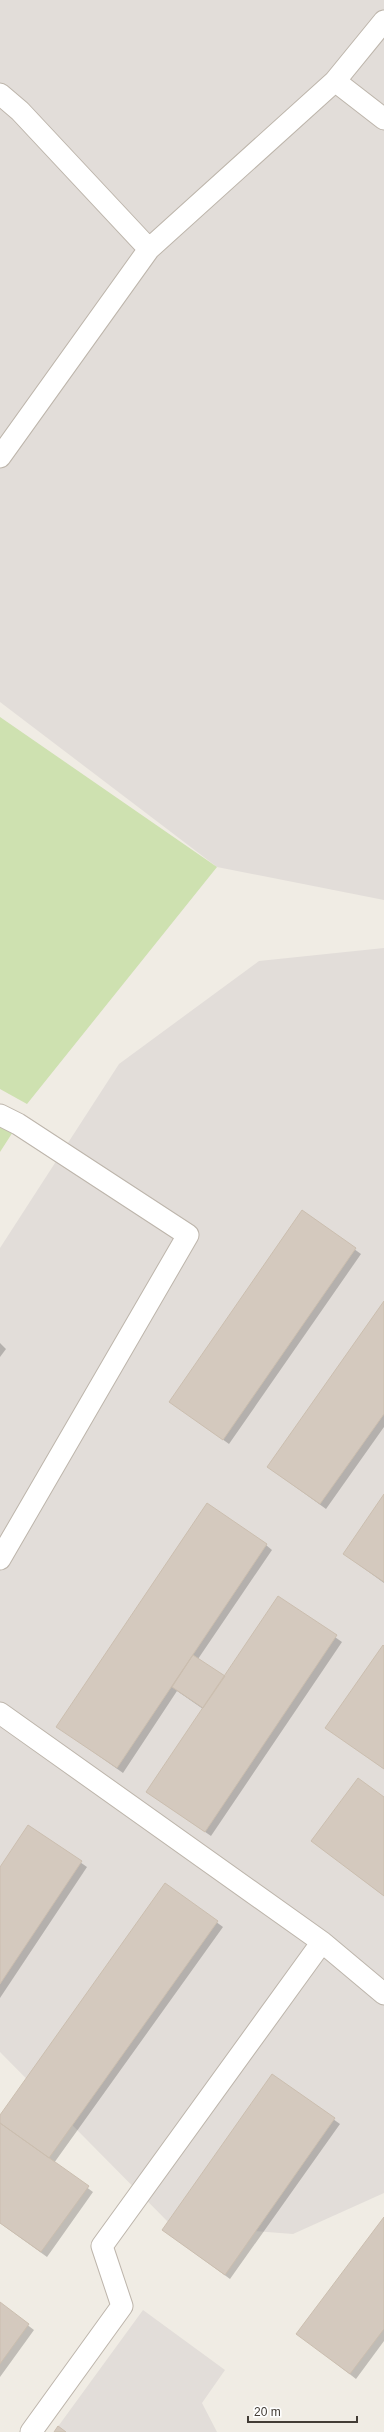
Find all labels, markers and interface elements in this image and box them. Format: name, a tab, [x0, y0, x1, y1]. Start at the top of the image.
scale bar	[248, 2398, 357, 2424]
text: 20 m	[254, 2405, 281, 2419]

